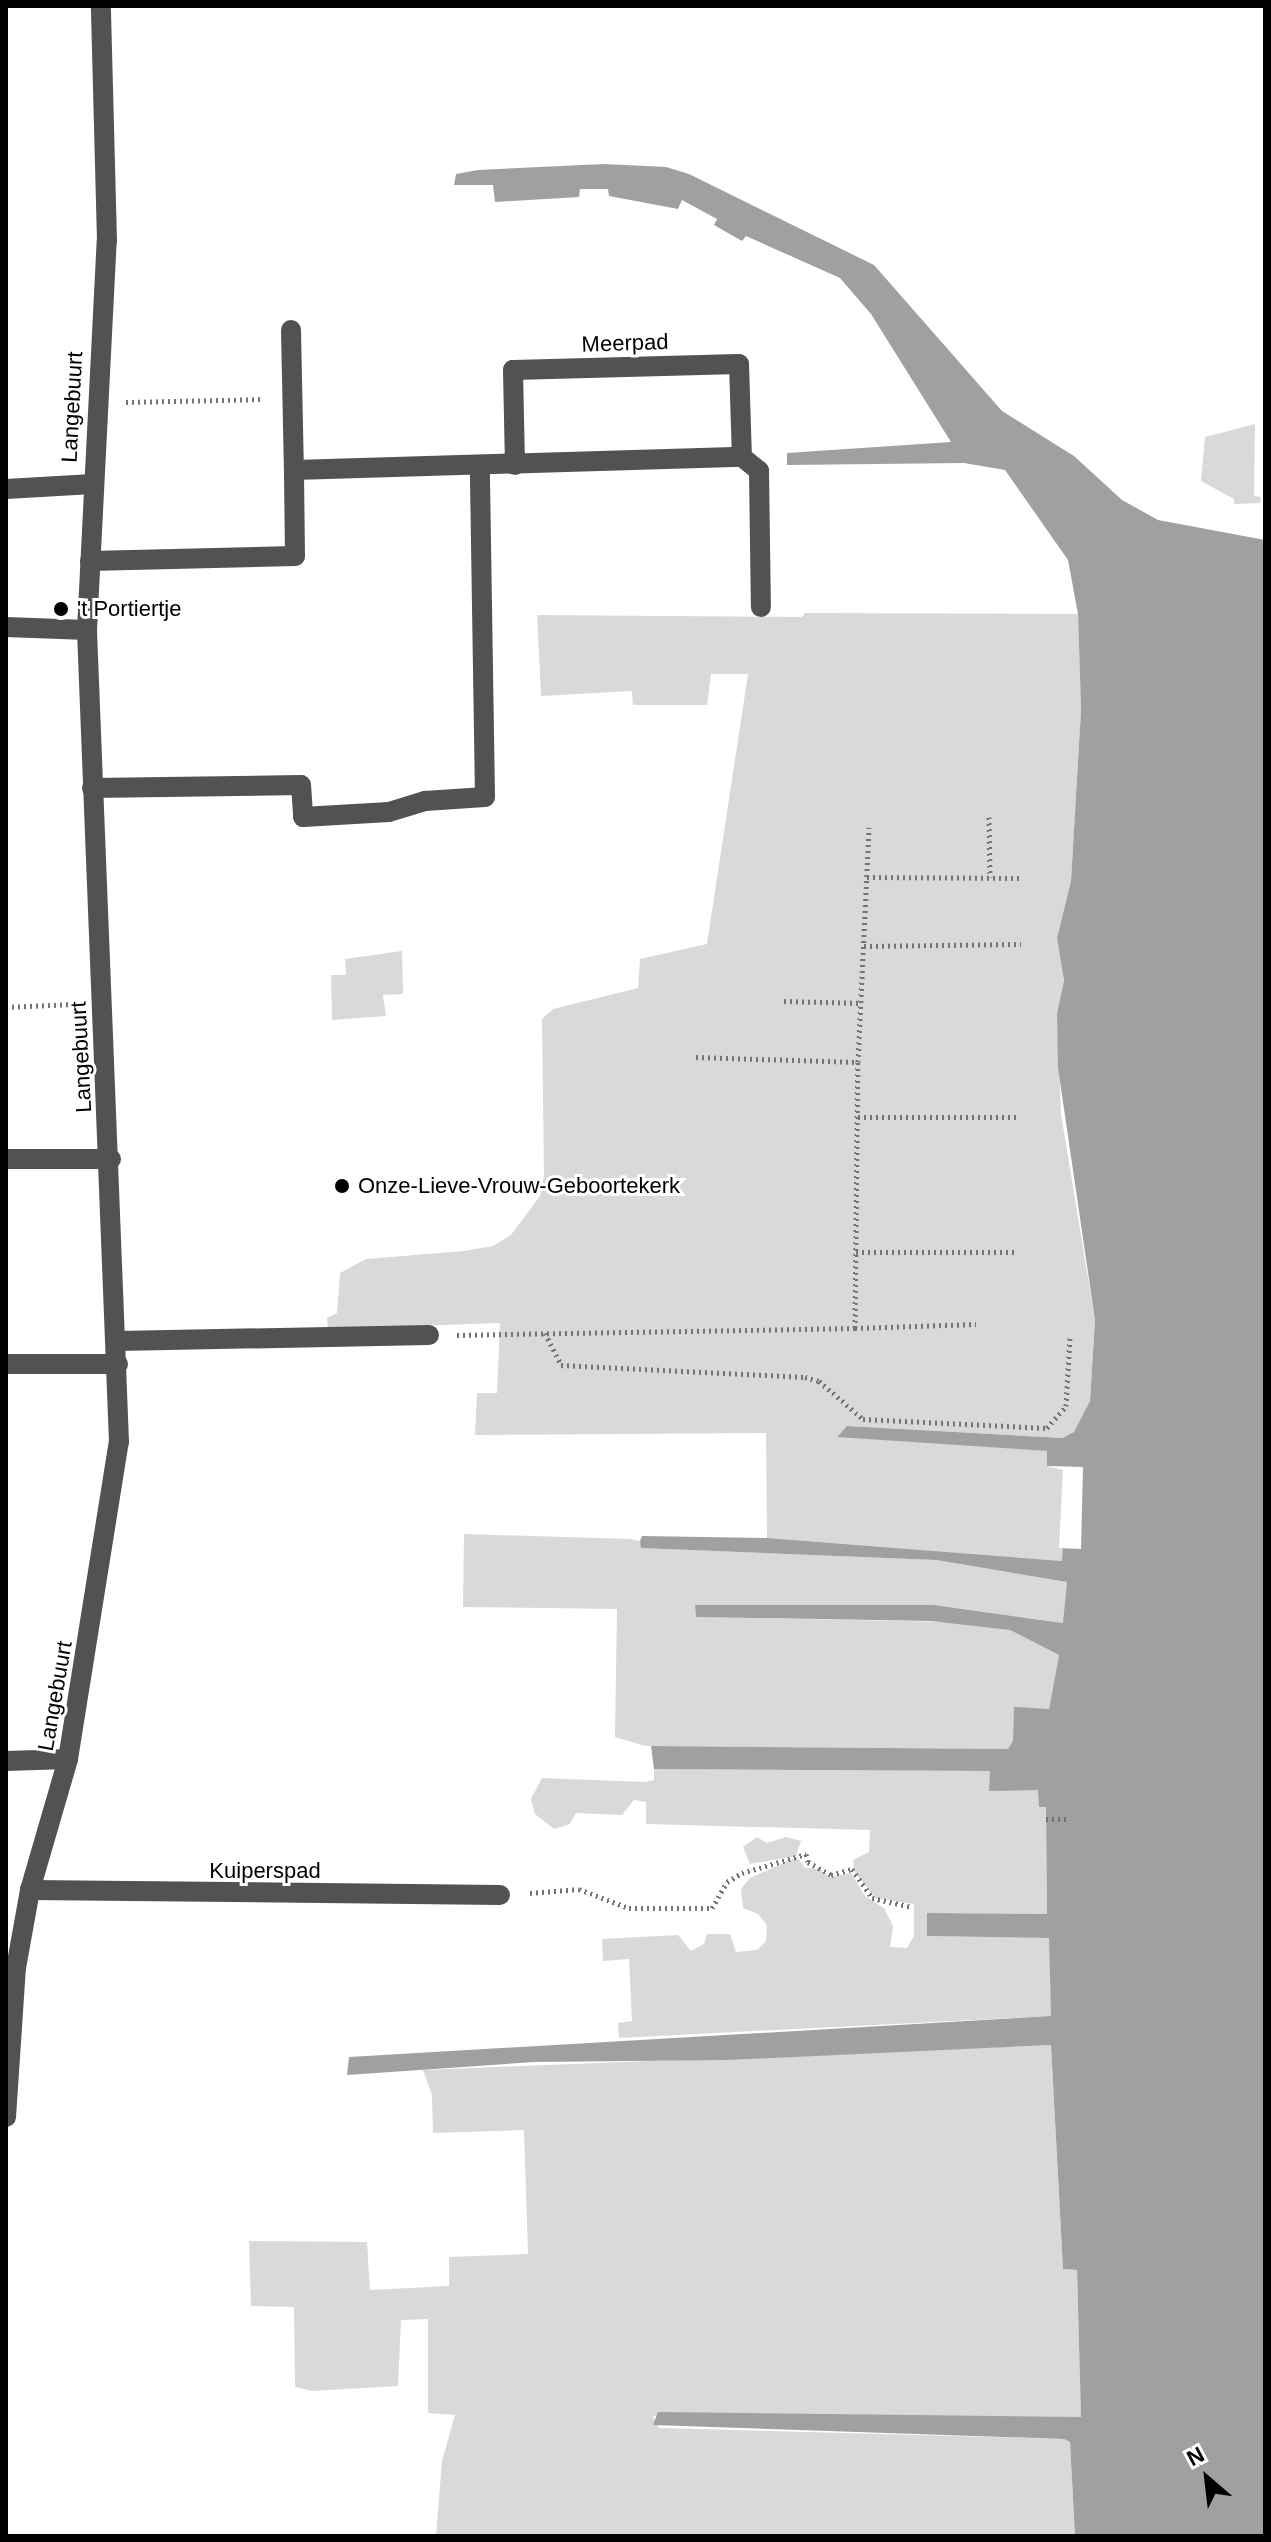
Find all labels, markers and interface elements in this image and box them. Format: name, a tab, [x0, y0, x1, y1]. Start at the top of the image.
street label: Meerpad	[581, 328, 669, 358]
street label: Langebuurt	[56, 351, 88, 463]
place label: 't Portiertje	[77, 596, 181, 622]
marker: 't Portiertje	[52, 600, 70, 618]
street label: Langebuurt	[65, 1001, 97, 1113]
place label: Onze-Lieve-Vrouw-Geboortekerk	[358, 1173, 680, 1199]
marker: Onze-Lieve-Vrouw-Geboortekerk	[333, 1177, 351, 1195]
street label: Langebuurt	[32, 1639, 78, 1753]
street label: Kuiperspad	[209, 1858, 321, 1884]
north arrow	[1167, 2438, 1247, 2518]
text: N	[1183, 2442, 1208, 2471]

